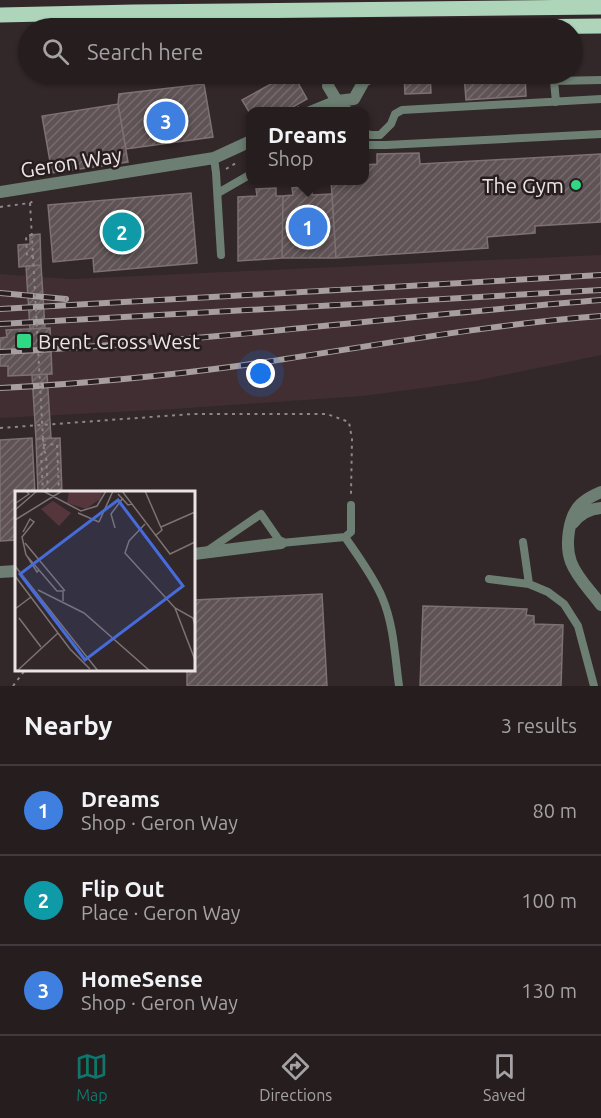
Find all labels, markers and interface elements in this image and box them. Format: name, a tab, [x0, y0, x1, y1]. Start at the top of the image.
search box	[18, 18, 583, 84]
icon: search	[39, 35, 72, 68]
text: Search here	[87, 39, 203, 64]
pin: 3	[146, 98, 186, 144]
popup	[246, 107, 369, 185]
text: Dreams	[268, 122, 347, 147]
street label: Geron Way	[19, 142, 123, 182]
text: Shop	[268, 147, 313, 170]
place label: The Gym	[482, 173, 564, 197]
marker: The Gym	[569, 178, 583, 192]
pin: 1	[288, 204, 328, 250]
pin: 2	[102, 210, 142, 254]
place label: Brent Cross West	[38, 329, 200, 353]
marker: Brent Cross West	[15, 332, 33, 350]
your location	[246, 359, 275, 388]
inset map	[15, 491, 195, 671]
text: Nearby	[24, 711, 112, 740]
text: 3 results	[501, 714, 577, 737]
text: Dreams	[81, 786, 160, 811]
text: 1	[38, 799, 49, 822]
text: 80 m	[533, 799, 577, 822]
text: Shop · Geron Way	[81, 811, 238, 834]
text: Flip Out	[81, 876, 164, 901]
text: 2	[38, 889, 49, 912]
text: 100 m	[521, 889, 577, 912]
text: Place · Geron Way	[81, 901, 240, 924]
text: HomeSense	[81, 966, 203, 991]
text: 3	[38, 979, 49, 1002]
text: 130 m	[521, 979, 577, 1002]
text: Shop · Geron Way	[81, 991, 238, 1014]
tab: Map	[75, 1050, 108, 1104]
tab: Directions	[259, 1050, 332, 1104]
tab: Saved	[483, 1050, 526, 1104]

